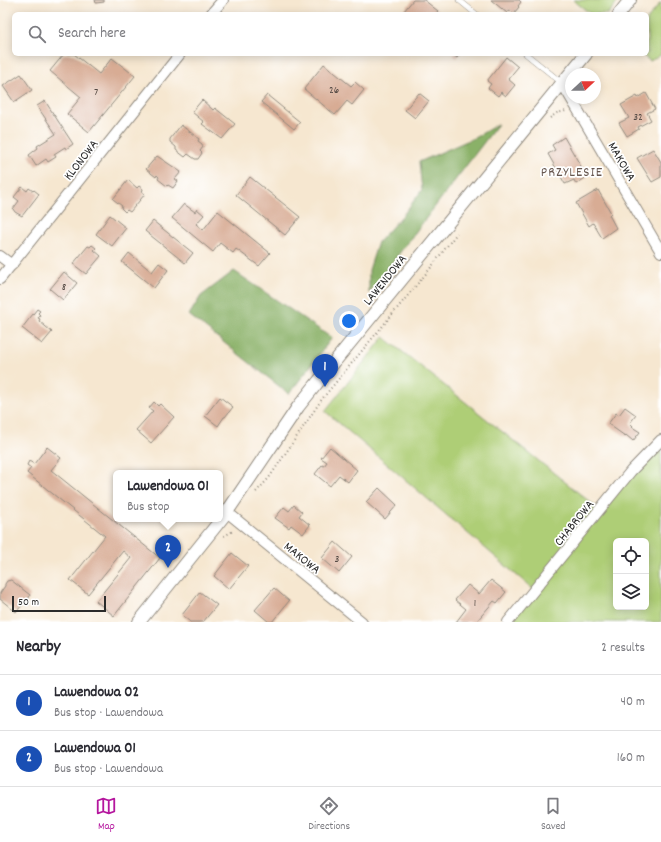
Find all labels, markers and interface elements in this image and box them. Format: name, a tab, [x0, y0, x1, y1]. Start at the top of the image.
search box	[12, 12, 649, 56]
icon: search	[26, 23, 48, 45]
text: Search here	[58, 23, 126, 45]
north arrow	[565, 68, 601, 104]
house number: 26	[329, 83, 339, 99]
house number: 7	[94, 85, 98, 101]
house number: 32	[633, 110, 643, 126]
street label: KLONOWA	[60, 136, 104, 185]
street label: MAKOWA	[602, 139, 640, 186]
district label: PRZYLESIE	[541, 163, 603, 183]
street label: LAWENDOWA	[359, 251, 413, 310]
house number: 8	[62, 280, 66, 296]
your location	[339, 311, 359, 331]
pin: 1	[312, 354, 338, 387]
popup	[113, 470, 223, 522]
text: Lawendowa 01	[127, 476, 209, 498]
street label: CHABROWA	[550, 496, 600, 551]
text: Bus stop	[127, 498, 169, 517]
pin: 2	[155, 535, 181, 568]
street label: MAKOWA	[279, 538, 324, 580]
map controls	[613, 538, 649, 610]
button: locate	[613, 538, 649, 574]
house number: 3	[335, 552, 340, 568]
button: layers	[613, 574, 649, 610]
scale bar	[12, 594, 106, 613]
text: 50 m	[18, 595, 39, 611]
house number: 1	[474, 596, 476, 612]
text: Nearby	[16, 636, 60, 660]
text: 2 results	[601, 639, 645, 658]
text: Lawendowa 02	[54, 682, 139, 704]
text: 1	[28, 693, 30, 712]
text: 40 m	[621, 693, 645, 712]
text: Bus stop · Lawendowa	[54, 704, 163, 723]
text: Lawendowa 01	[54, 738, 136, 760]
text: 2	[26, 749, 32, 768]
text: 160 m	[617, 749, 645, 768]
text: Bus stop · Lawendowa	[54, 760, 163, 779]
tab: Map	[95, 795, 117, 835]
tab: Directions	[308, 795, 350, 835]
tab: Saved	[541, 795, 566, 835]

